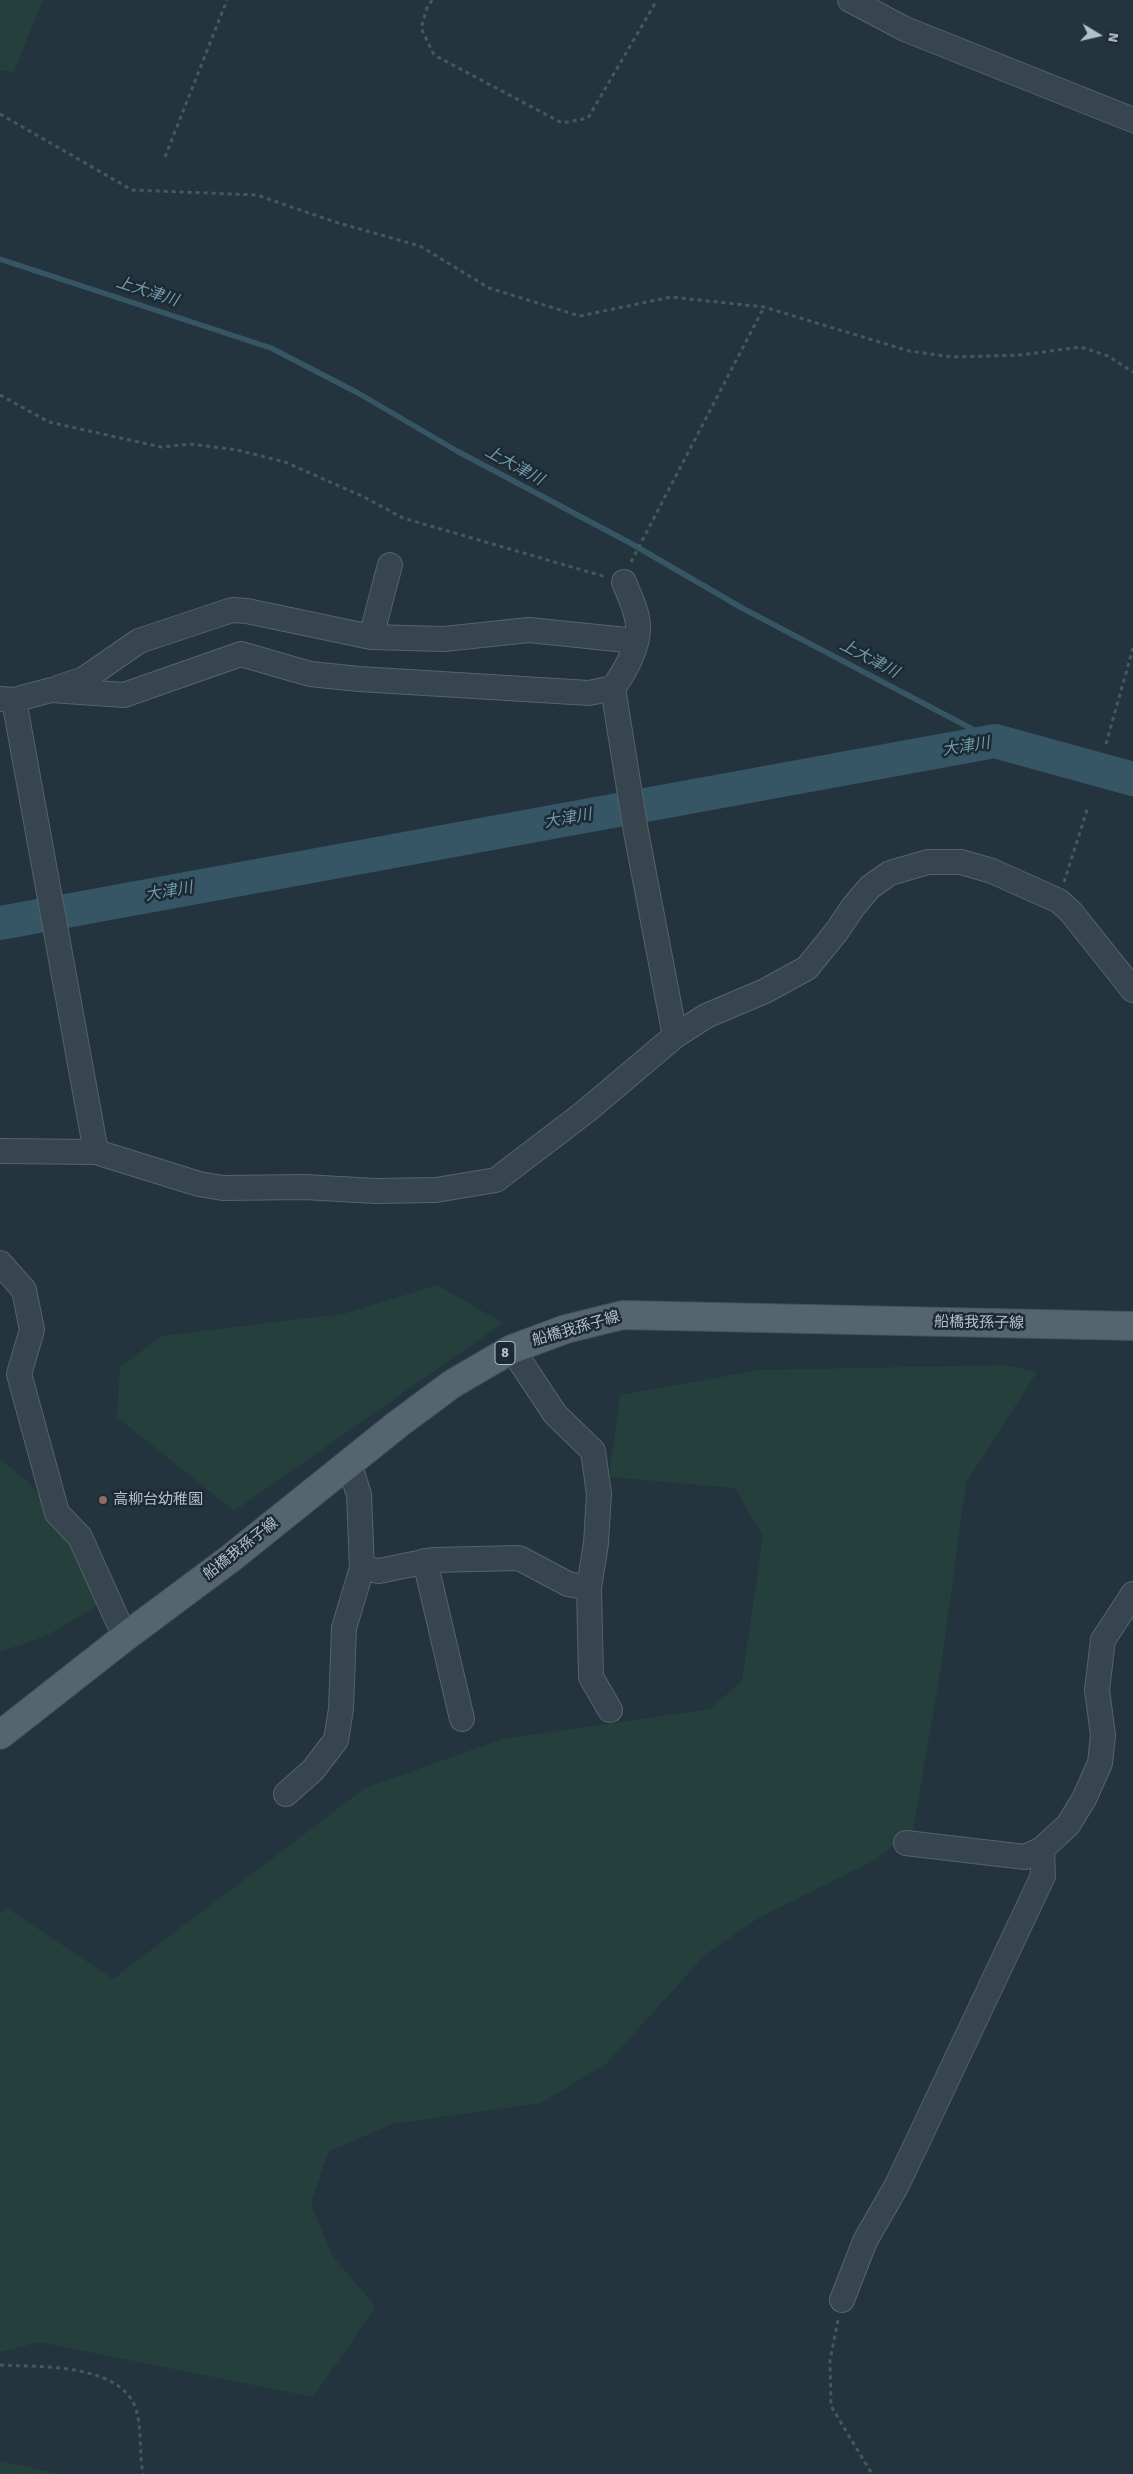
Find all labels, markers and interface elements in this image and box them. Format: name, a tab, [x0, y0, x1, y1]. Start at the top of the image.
north arrow	[1073, 10, 1123, 60]
text: N	[1104, 31, 1122, 44]
water label: 上大津川	[114, 273, 180, 311]
water label: 上大津川	[481, 442, 547, 490]
water label: 上大津川	[836, 636, 902, 682]
water label: 大津川	[941, 734, 991, 760]
water label: 大津川	[543, 805, 593, 833]
water label: 大津川	[144, 878, 194, 906]
street label: 船橋我孫子線	[530, 1308, 622, 1350]
street label: 船橋我孫子線	[934, 1313, 1024, 1333]
road number: 8	[495, 1342, 515, 1365]
place label: 高柳台幼稚園	[113, 1491, 203, 1509]
marker: 高柳台幼稚園	[97, 1494, 109, 1506]
street label: 船橋我孫子線	[200, 1514, 282, 1584]

